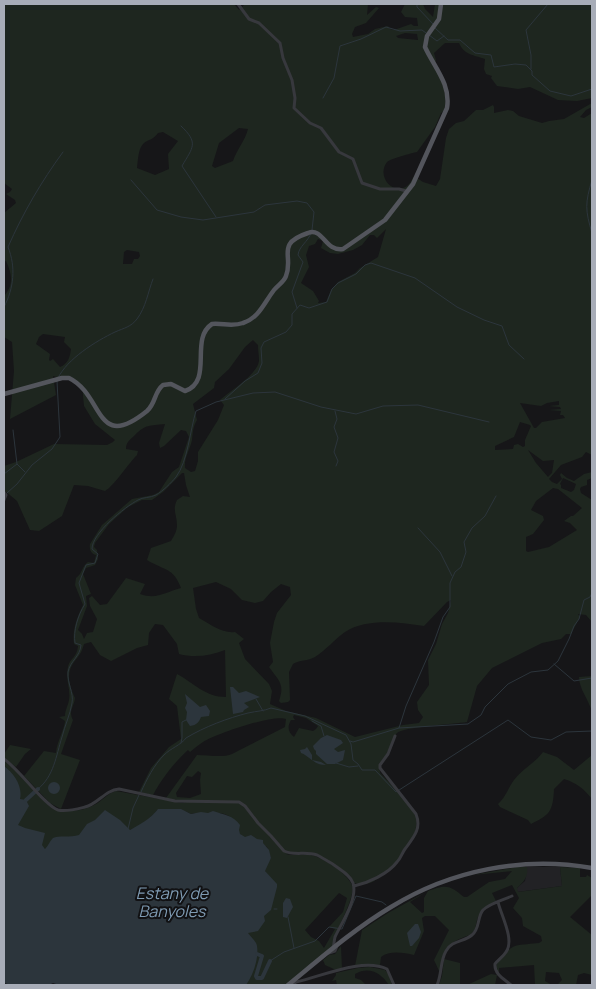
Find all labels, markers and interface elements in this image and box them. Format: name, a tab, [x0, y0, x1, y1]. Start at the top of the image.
water label: Estany de Banyoles	[136, 882, 210, 922]

